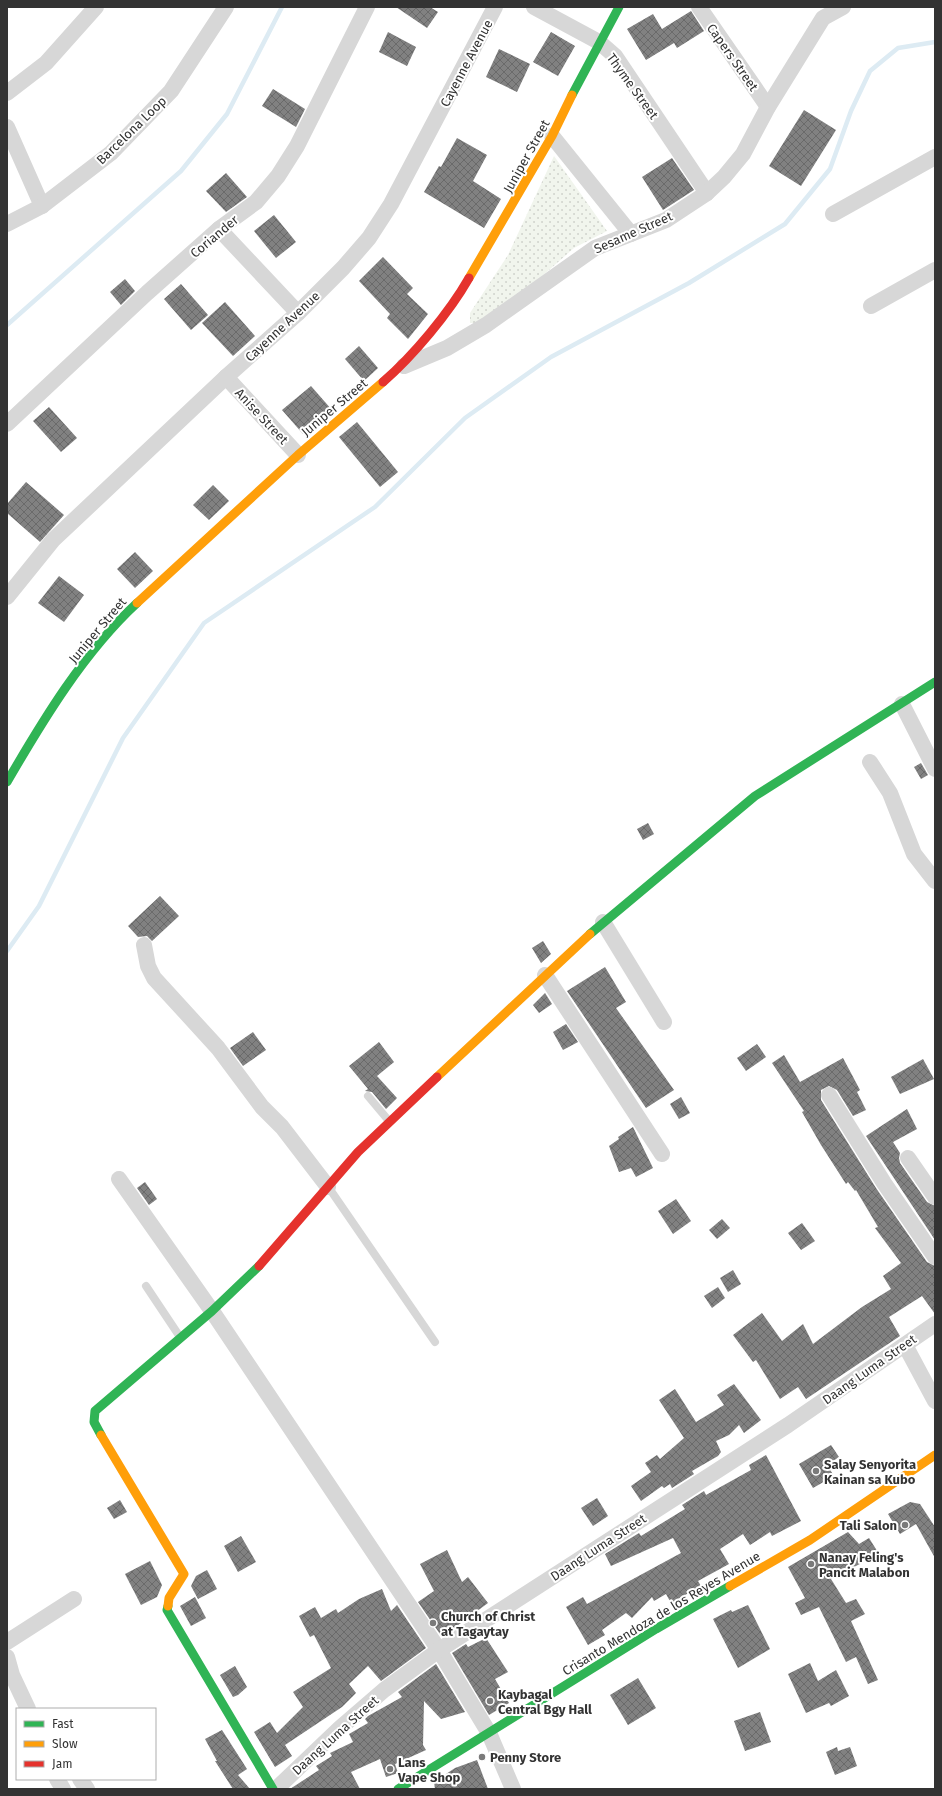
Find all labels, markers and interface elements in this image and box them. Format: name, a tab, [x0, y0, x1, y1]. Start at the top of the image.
street label: Cayenne Avenue	[437, 17, 496, 109]
street label: Capers Street	[704, 21, 761, 94]
street label: Thyme Street	[604, 50, 662, 122]
street label: Barcelona Loop	[93, 93, 169, 167]
street label: Juniper Street	[500, 117, 553, 195]
street label: Sesame Street	[592, 208, 675, 256]
street label: Coriander	[187, 212, 241, 261]
street label: Cayenne Avenue	[242, 288, 323, 365]
street label: Juniper Street	[298, 375, 371, 439]
street label: Anise Street	[232, 385, 291, 447]
street label: Juniper Street	[65, 594, 129, 666]
street label: Daang Luma Street	[820, 1331, 919, 1407]
place label: Salay Senyorita Kainan sa Kubo	[824, 1457, 916, 1487]
marker: Salay Senyorita Kainan sa Kubo	[811, 1466, 821, 1476]
street label: Daang Luma Street	[548, 1511, 649, 1584]
place label: Tali Salon	[840, 1518, 897, 1533]
marker: Tali Salon	[900, 1520, 910, 1530]
street label: Crisanto Mendoza de los Reyes Avenue	[560, 1548, 763, 1679]
place label: Nanay Feling's Pancit Malabon	[819, 1550, 910, 1580]
marker: Nanay Feling's Pancit Malabon	[806, 1559, 816, 1569]
place label: Church of Christ at Tagaytay	[441, 1609, 536, 1639]
marker: Church of Christ at Tagaytay	[428, 1618, 438, 1628]
place label: Kaybagal Central Bgy Hall	[498, 1687, 592, 1717]
street label: Daang Luma Street	[289, 1692, 382, 1778]
marker: Kaybagal Central Bgy Hall	[485, 1696, 495, 1706]
legend	[16, 1708, 156, 1780]
text: Fast	[52, 1717, 74, 1731]
text: Slow	[52, 1737, 78, 1751]
place label: Penny Store	[490, 1750, 561, 1765]
marker: Penny Store	[477, 1752, 487, 1762]
place label: Lans Vape Shop	[397, 1755, 461, 1785]
text: Jam	[52, 1757, 72, 1771]
marker: Lans Vape Shop	[385, 1764, 395, 1774]

